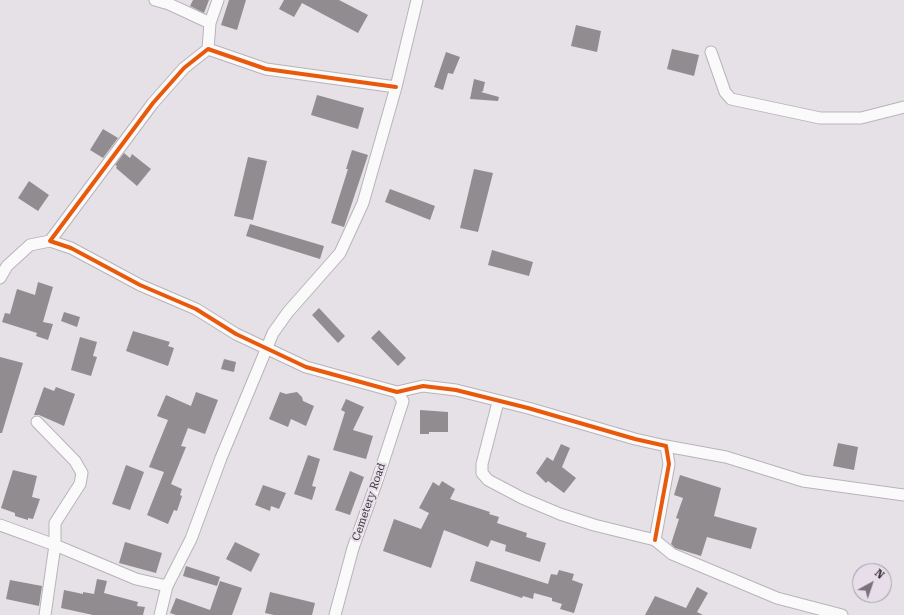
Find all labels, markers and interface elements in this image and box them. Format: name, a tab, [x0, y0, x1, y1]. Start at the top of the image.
street label: Cemetery Road	[350, 461, 388, 543]
north arrow	[852, 563, 892, 603]
text: N	[872, 566, 887, 582]

